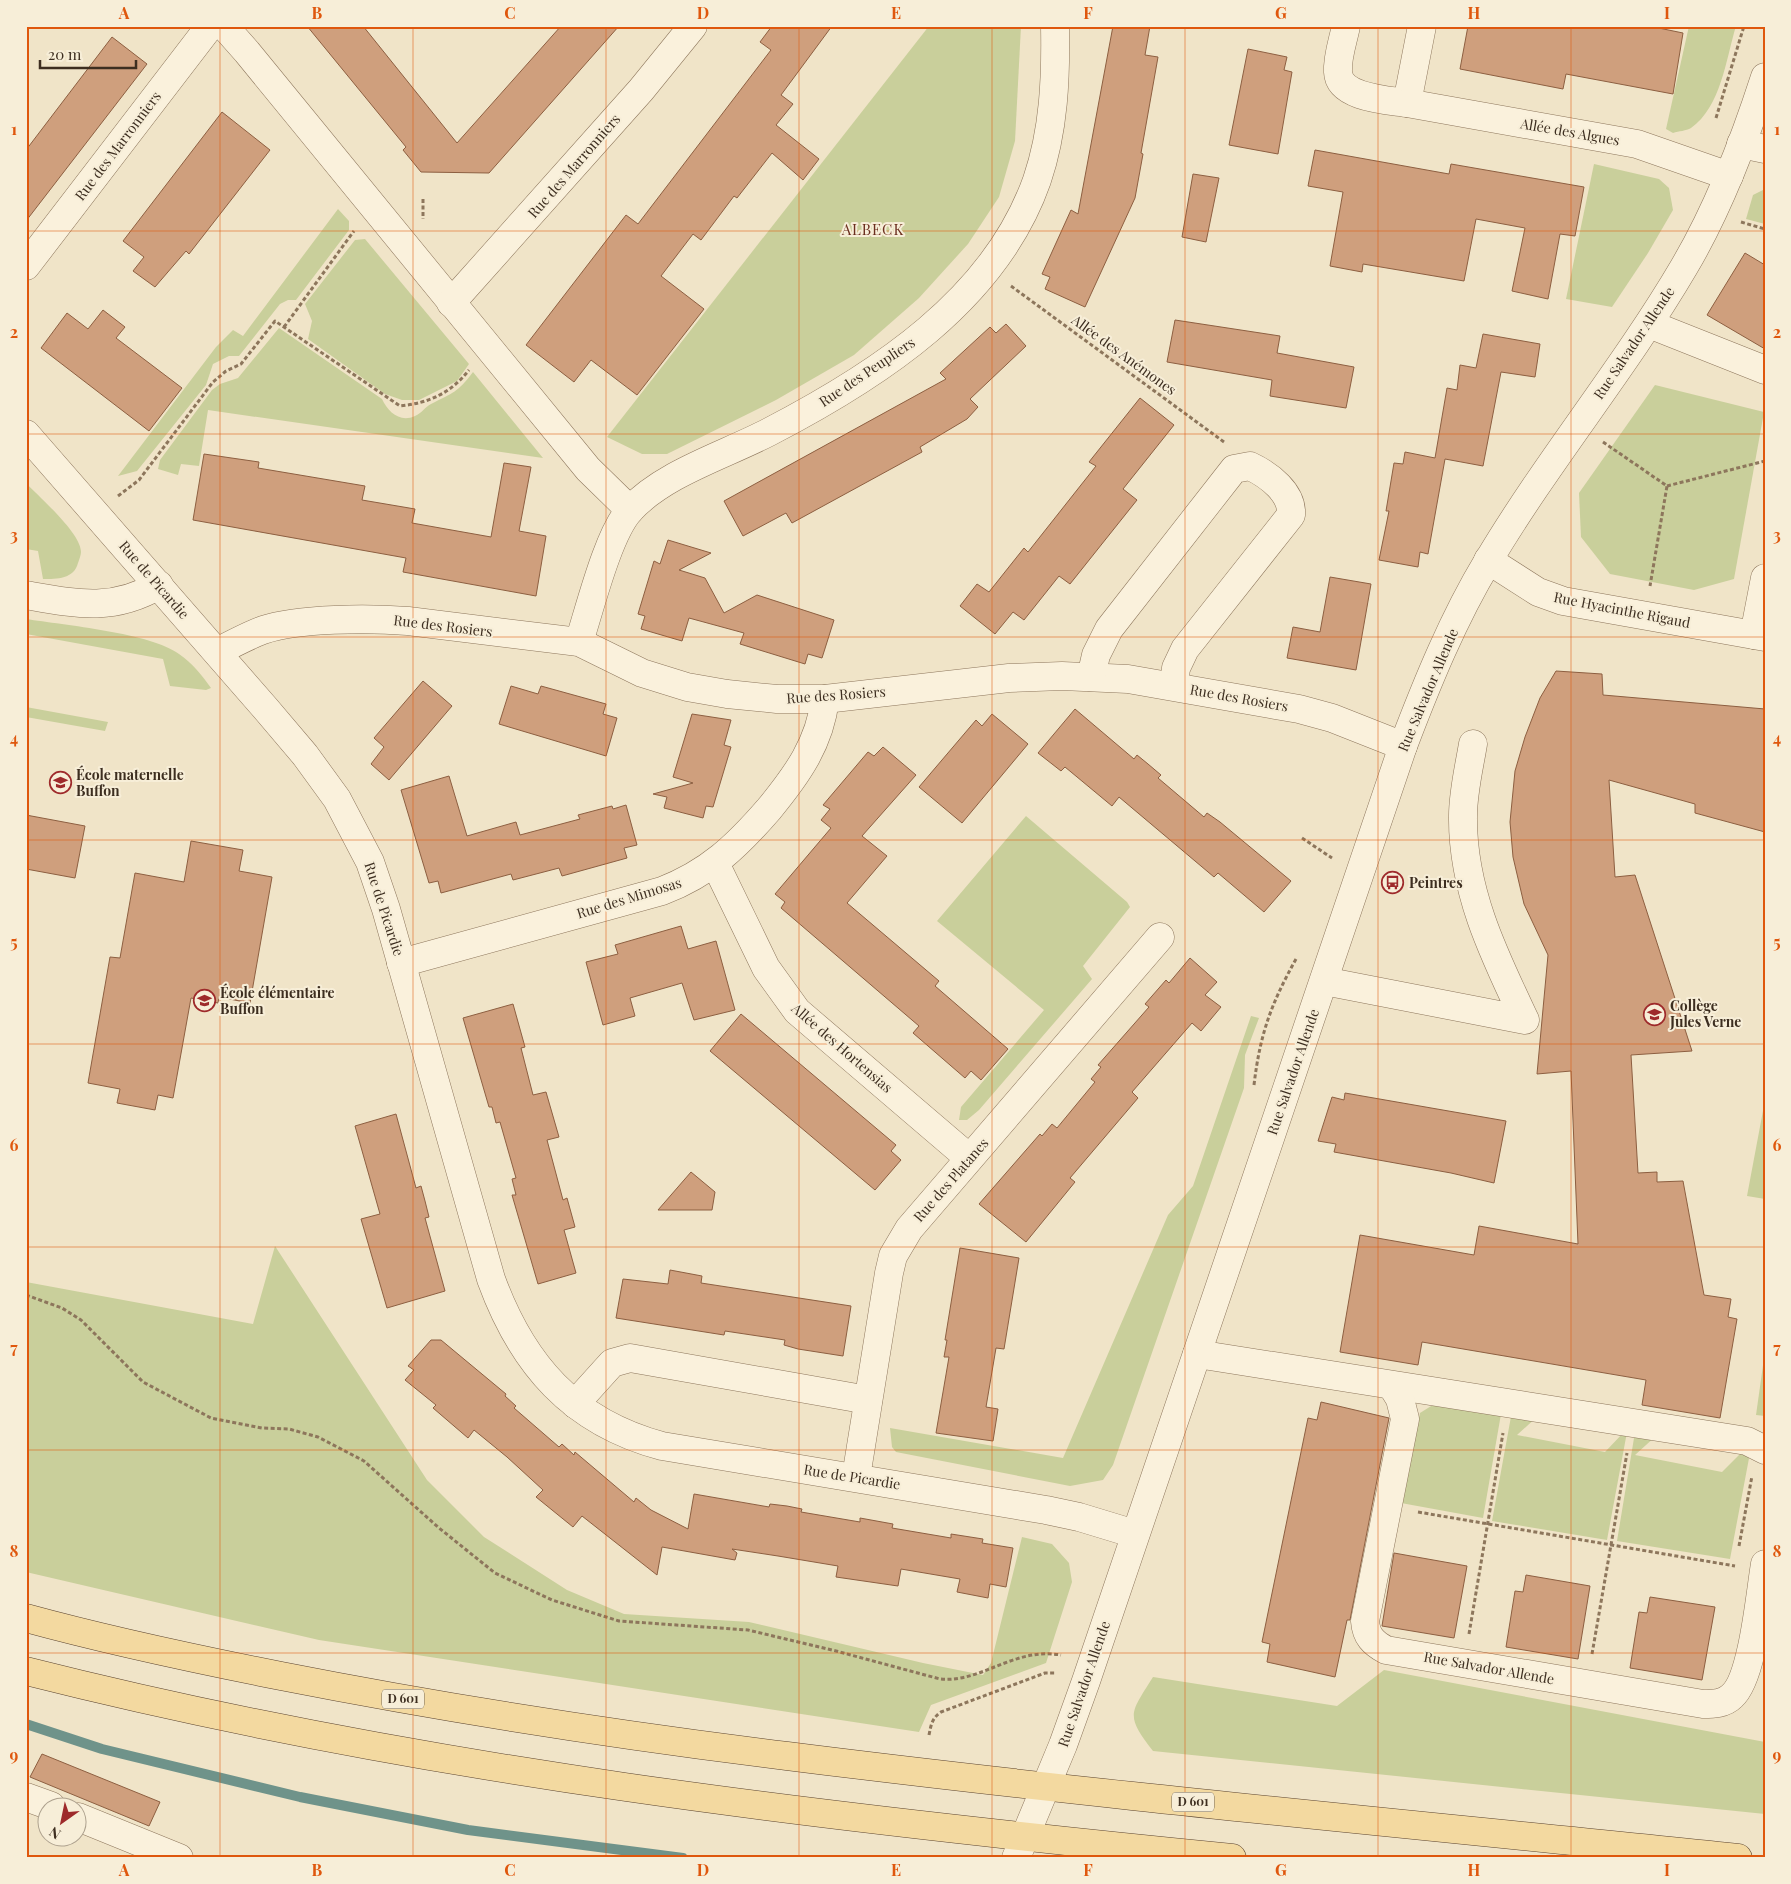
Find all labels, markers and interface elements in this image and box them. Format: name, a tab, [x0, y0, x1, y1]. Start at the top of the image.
text: A	[118, 2, 130, 23]
text: B	[312, 2, 323, 23]
text: C	[504, 2, 516, 23]
text: D	[697, 2, 709, 23]
text: E	[891, 2, 901, 23]
text: F	[1083, 2, 1093, 23]
text: G	[1275, 2, 1287, 23]
text: H	[1468, 2, 1481, 23]
text: I	[1664, 2, 1670, 23]
scale bar	[40, 38, 136, 70]
text: 20 m	[48, 44, 82, 64]
street label: Rue des Marronniers	[70, 87, 165, 204]
street label: Rue des Marronniers	[523, 110, 624, 222]
street label: Allée des Algues	[1518, 113, 1621, 150]
text: 1	[11, 118, 17, 139]
text: 1	[1774, 118, 1780, 139]
district label: ALBECK	[841, 219, 904, 239]
street label: Rue Salvador Allende	[1589, 283, 1678, 403]
street label: Allée des Anémones	[1067, 310, 1180, 399]
text: 2	[10, 321, 18, 342]
text: 2	[1773, 321, 1781, 342]
street label: Rue des Peupliers	[815, 332, 918, 411]
text: 3	[10, 524, 18, 545]
text: 3	[1773, 524, 1781, 545]
street label: Rue de Picardie	[115, 537, 194, 623]
street label: Rue Hyacinthe Rigaud	[1552, 587, 1692, 632]
street label: Rue des Rosiers	[393, 610, 494, 641]
street label: Rue Salvador Allende	[1393, 625, 1462, 754]
street label: Rue des Rosiers	[1188, 680, 1290, 715]
street label: Rue des Rosiers	[786, 682, 886, 707]
text: 4	[10, 727, 18, 748]
text: 4	[1773, 727, 1781, 748]
place label: École maternelle Buffon	[76, 765, 184, 800]
school or university icon: École maternelle Buffon	[48, 771, 72, 795]
street label: Rue de Picardie	[360, 859, 409, 958]
bus stop icon: Peintres	[1381, 871, 1405, 895]
street label: Rue des Mimosas	[574, 873, 684, 922]
place label: Peintres	[1409, 873, 1463, 892]
text: 5	[10, 931, 18, 952]
text: 5	[1773, 931, 1781, 952]
place label: École élémentaire Buffon	[220, 983, 335, 1018]
school or university icon: École élémentaire Buffon	[192, 989, 216, 1013]
place label: Collège Jules Verne	[1669, 996, 1741, 1031]
street label: Allée des Hortensias	[787, 998, 897, 1097]
school or university icon: Collège Jules Verne	[1642, 1002, 1666, 1026]
street label: Rue Salvador Allende	[1262, 1006, 1323, 1137]
text: 6	[10, 1134, 19, 1155]
street label: Rue des Platanes	[909, 1134, 992, 1226]
text: 6	[1773, 1134, 1782, 1155]
text: 7	[10, 1337, 18, 1358]
text: 7	[1773, 1337, 1781, 1358]
street label: Rue de Picardie	[802, 1459, 902, 1494]
text: 8	[10, 1540, 19, 1561]
text: 8	[1773, 1540, 1782, 1561]
street label: Rue Salvador Allende	[1053, 1618, 1114, 1749]
street label: Rue Salvador Allende	[1422, 1647, 1556, 1688]
road number: D 601	[382, 1690, 424, 1708]
text: 9	[10, 1744, 19, 1765]
text: 9	[1773, 1744, 1782, 1765]
road number: D 601	[1172, 1792, 1214, 1811]
north arrow	[38, 1796, 88, 1846]
text: N	[45, 1823, 64, 1844]
text: A	[118, 1859, 130, 1880]
text: B	[312, 1859, 323, 1880]
text: C	[504, 1859, 516, 1880]
text: D	[697, 1859, 709, 1880]
text: E	[891, 1859, 901, 1880]
text: F	[1083, 1859, 1093, 1880]
text: G	[1275, 1859, 1287, 1880]
text: H	[1468, 1859, 1481, 1880]
text: I	[1664, 1859, 1670, 1880]

